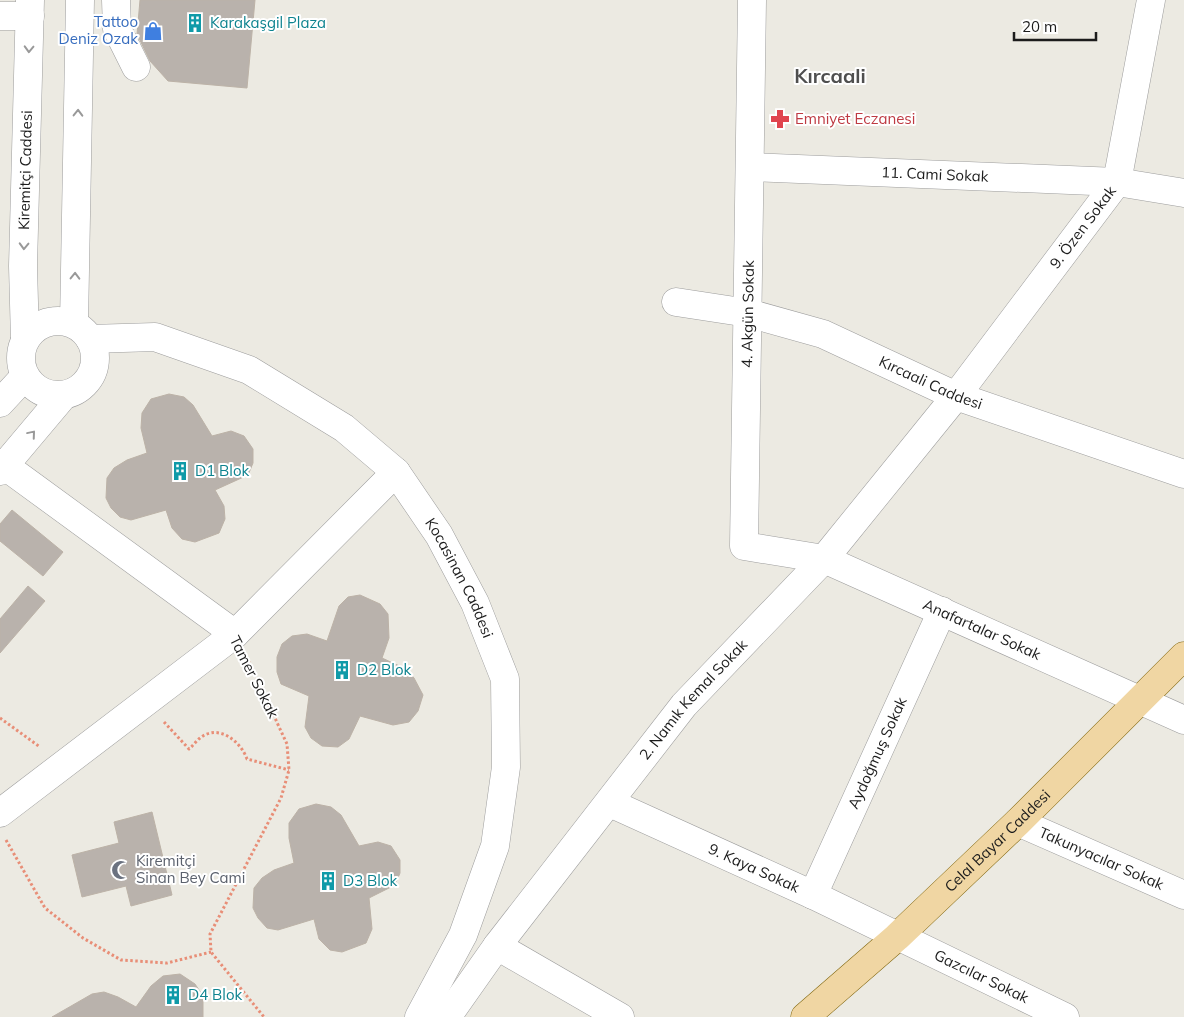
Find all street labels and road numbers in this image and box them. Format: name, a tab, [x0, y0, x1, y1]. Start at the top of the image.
street label: Kiremitçi Caddesi	[14, 110, 36, 230]
street label: 11. Cami Sokak	[881, 162, 989, 186]
street label: 9. Özen Sokak	[1045, 182, 1120, 272]
street label: 4. Akgün Sokak	[737, 260, 758, 368]
street label: Kırcaali Caddesi	[876, 351, 985, 413]
street label: Kocasinan Caddesi	[421, 514, 498, 641]
street label: Anafartalar Sokak	[920, 594, 1044, 664]
street label: Tamer Sokak	[226, 632, 283, 721]
street label: 2. Namık Kemal Sokak	[635, 635, 751, 764]
street label: Aydoğmuş Sokak	[843, 694, 911, 812]
street label: Celal Bayar Caddesi	[940, 785, 1054, 896]
street label: Takunyacılar Sokak	[1036, 822, 1167, 894]
street label: 9. Kaya Sokak	[706, 839, 803, 897]
street label: Gazcılar Sokak	[931, 945, 1032, 1007]

